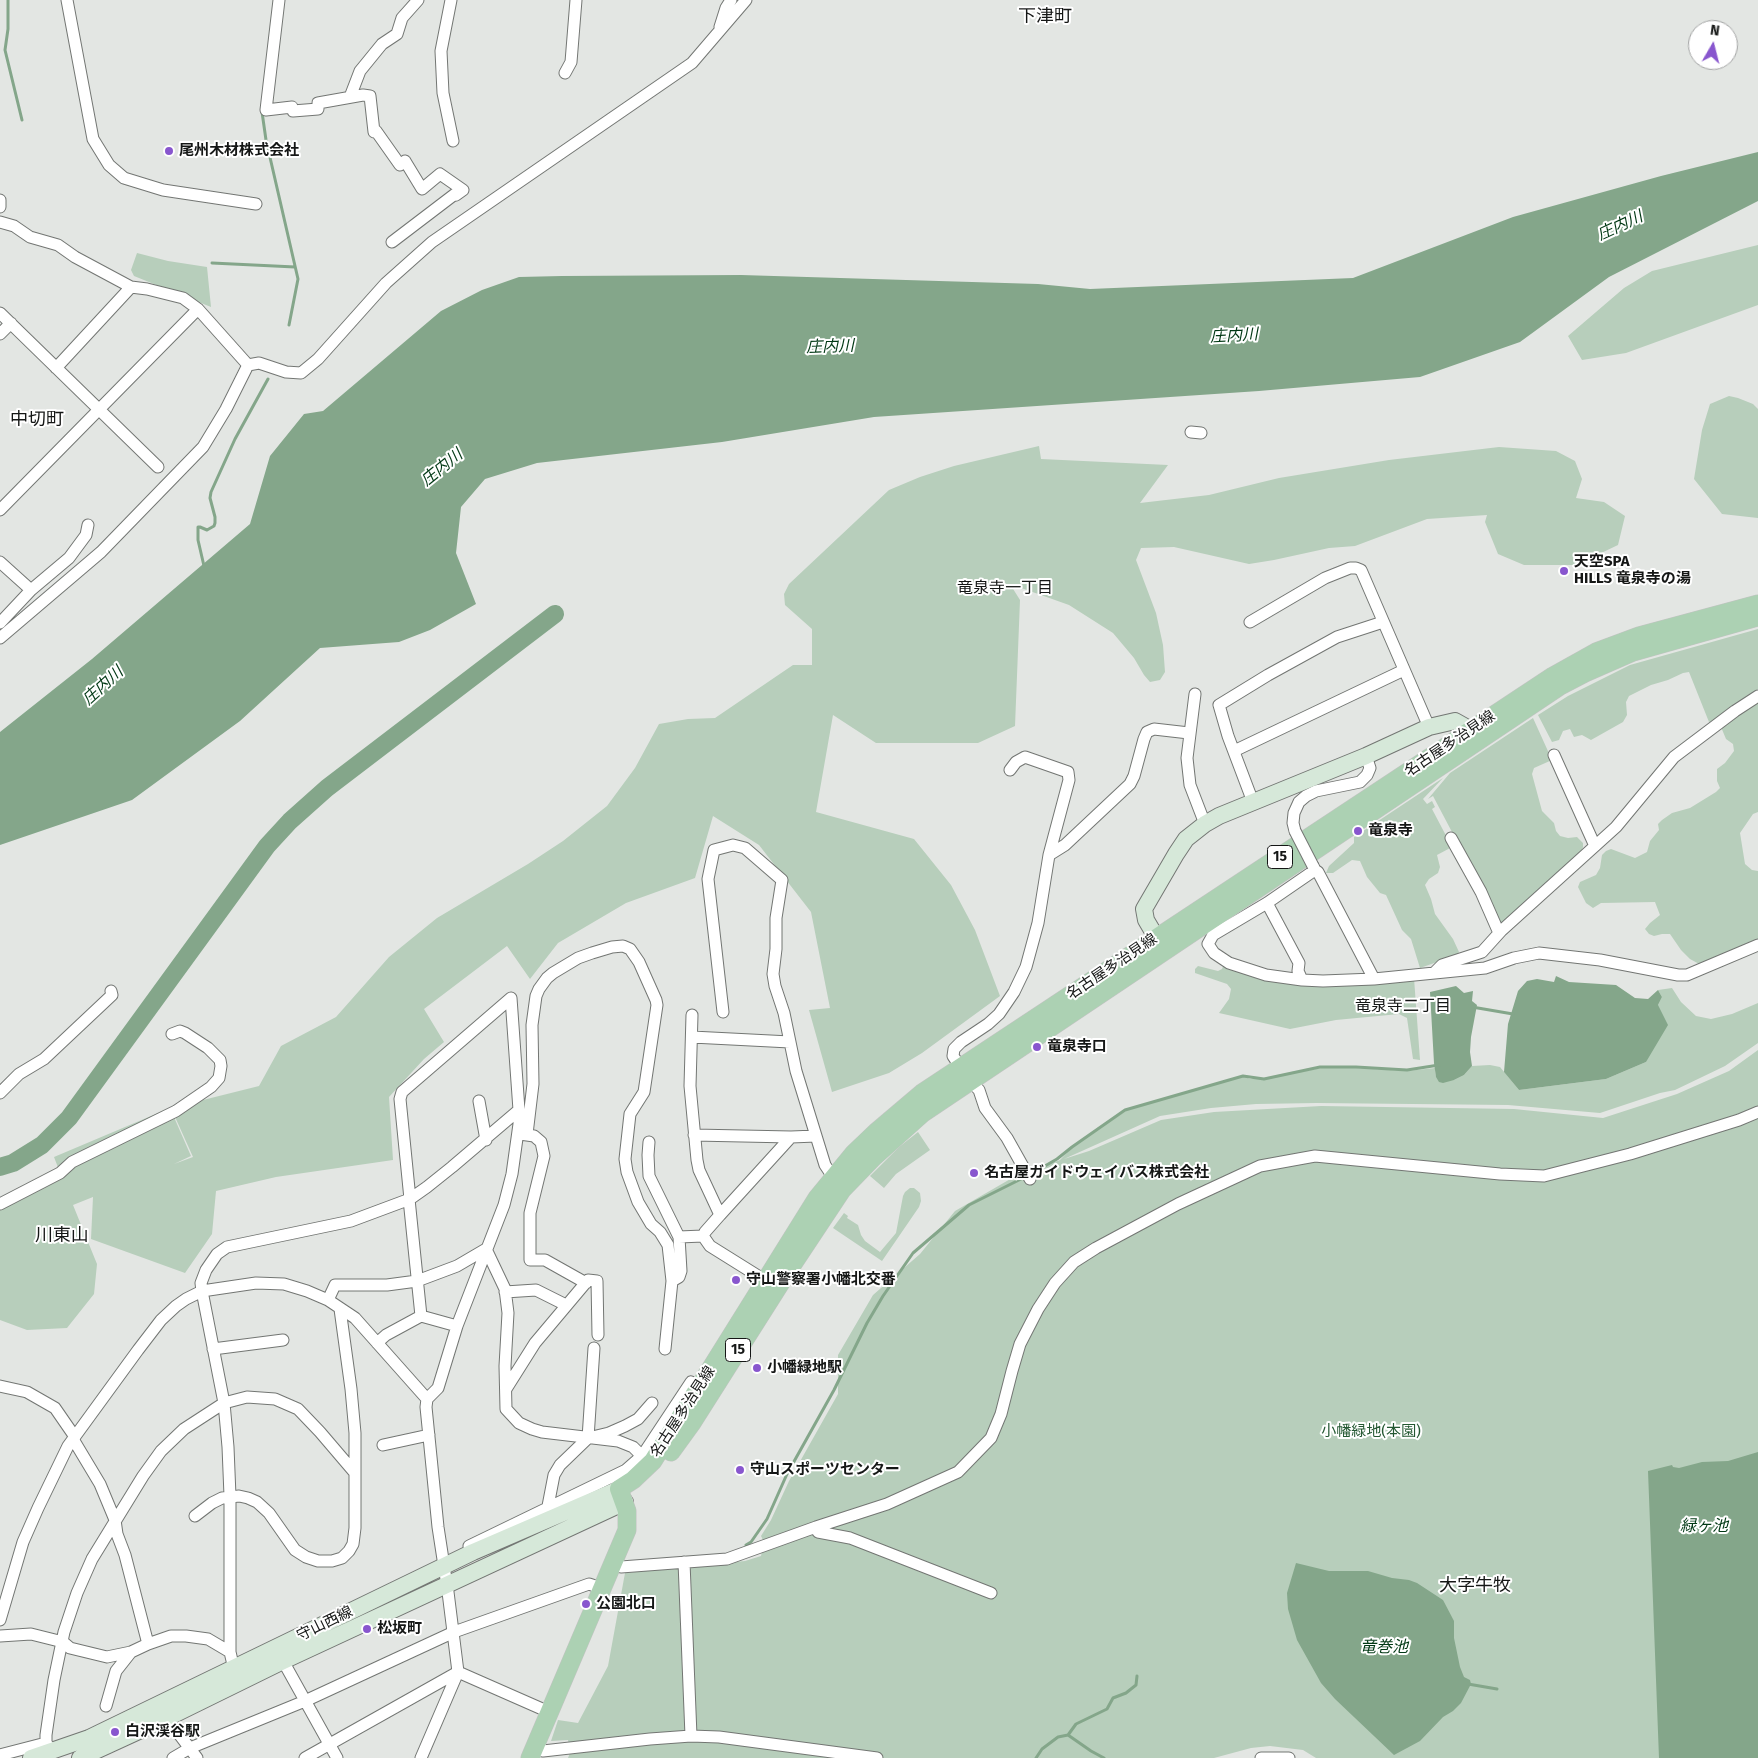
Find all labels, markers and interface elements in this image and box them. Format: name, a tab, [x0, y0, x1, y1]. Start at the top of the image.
district label: 下津町	[1018, 6, 1072, 28]
north arrow	[1688, 20, 1738, 70]
text: N	[1709, 22, 1721, 40]
place label: 尾州木材株式会社	[179, 142, 299, 160]
marker: 尾州木材株式会社	[163, 145, 175, 157]
water label: 庄内川	[1594, 207, 1646, 245]
water label: 庄内川	[1210, 325, 1258, 347]
water label: 庄内川	[806, 337, 854, 357]
district label: 中切町	[10, 409, 64, 431]
water label: 庄内川	[417, 445, 467, 491]
place label: 天空SPA HILLS 竜泉寺の湯	[1574, 553, 1691, 588]
marker: 天空SPA HILLS 竜泉寺の湯	[1558, 565, 1570, 577]
district label: 竜泉寺一丁目	[957, 579, 1053, 599]
water label: 庄内川	[79, 663, 127, 709]
street label: 名古屋多治見線	[1401, 707, 1499, 781]
place label: 竜泉寺	[1368, 822, 1413, 840]
marker: 竜泉寺	[1352, 825, 1364, 837]
road number: 15	[1268, 846, 1292, 869]
street label: 名古屋多治見線	[1063, 930, 1161, 1004]
district label: 竜泉寺二丁目	[1355, 997, 1451, 1017]
place label: 竜泉寺口	[1047, 1038, 1107, 1056]
marker: 竜泉寺口	[1031, 1041, 1043, 1053]
place label: 名古屋ガイドウェイバス株式会社	[984, 1164, 1209, 1182]
marker: 名古屋ガイドウェイバス株式会社	[968, 1167, 980, 1179]
district label: 川東山	[35, 1225, 89, 1247]
place label: 守山警察署小幡北交番	[746, 1271, 896, 1289]
marker: 守山警察署小幡北交番	[730, 1274, 742, 1286]
road number: 15	[726, 1338, 750, 1362]
place label: 小幡緑地駅	[767, 1359, 842, 1377]
marker: 小幡緑地駅	[751, 1362, 763, 1374]
street label: 名古屋多治見線	[647, 1363, 719, 1461]
park label: 小幡緑地(本園)	[1321, 1423, 1421, 1441]
place label: 守山スポーツセンター	[750, 1461, 900, 1479]
marker: 守山スポーツセンター	[734, 1464, 746, 1476]
water label: 緑ヶ池	[1680, 1517, 1728, 1537]
district label: 大字牛牧	[1439, 1575, 1511, 1597]
place label: 公園北口	[596, 1595, 656, 1613]
marker: 公園北口	[580, 1598, 592, 1610]
street label: 守山西線	[294, 1603, 356, 1645]
place label: 松坂町	[377, 1620, 422, 1638]
marker: 松坂町	[361, 1623, 373, 1635]
water label: 竜巻池	[1360, 1638, 1408, 1658]
place label: 白沢渓谷駅	[125, 1723, 200, 1741]
marker: 白沢渓谷駅	[109, 1726, 121, 1738]

